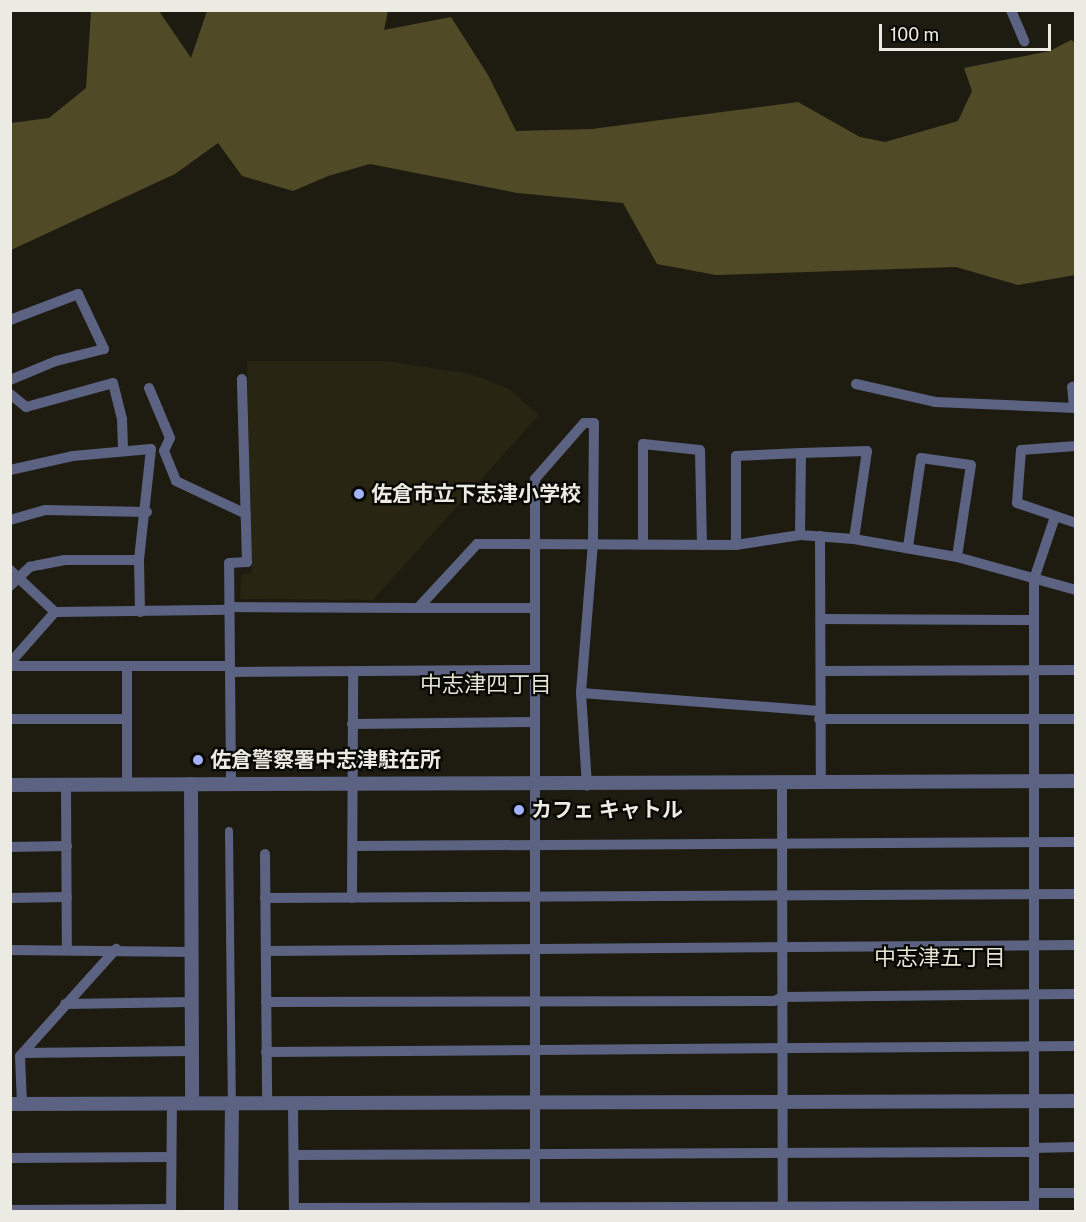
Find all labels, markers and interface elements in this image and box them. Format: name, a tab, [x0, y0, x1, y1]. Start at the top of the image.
scale bar	[882, 12, 1054, 50]
text: 100 m	[890, 24, 939, 45]
place label: 佐倉市立下志津小学校	[371, 481, 581, 507]
marker: 佐倉市立下志津小学校	[352, 487, 366, 501]
district label: 中志津四丁目	[420, 672, 552, 698]
place label: 佐倉警察署中志津駐在所	[210, 747, 441, 773]
marker: 佐倉警察署中志津駐在所	[191, 753, 205, 767]
place label: カフェ キャトル	[531, 797, 683, 823]
marker: カフェ キャトル	[512, 803, 526, 817]
district label: 中志津五丁目	[874, 945, 1006, 971]

